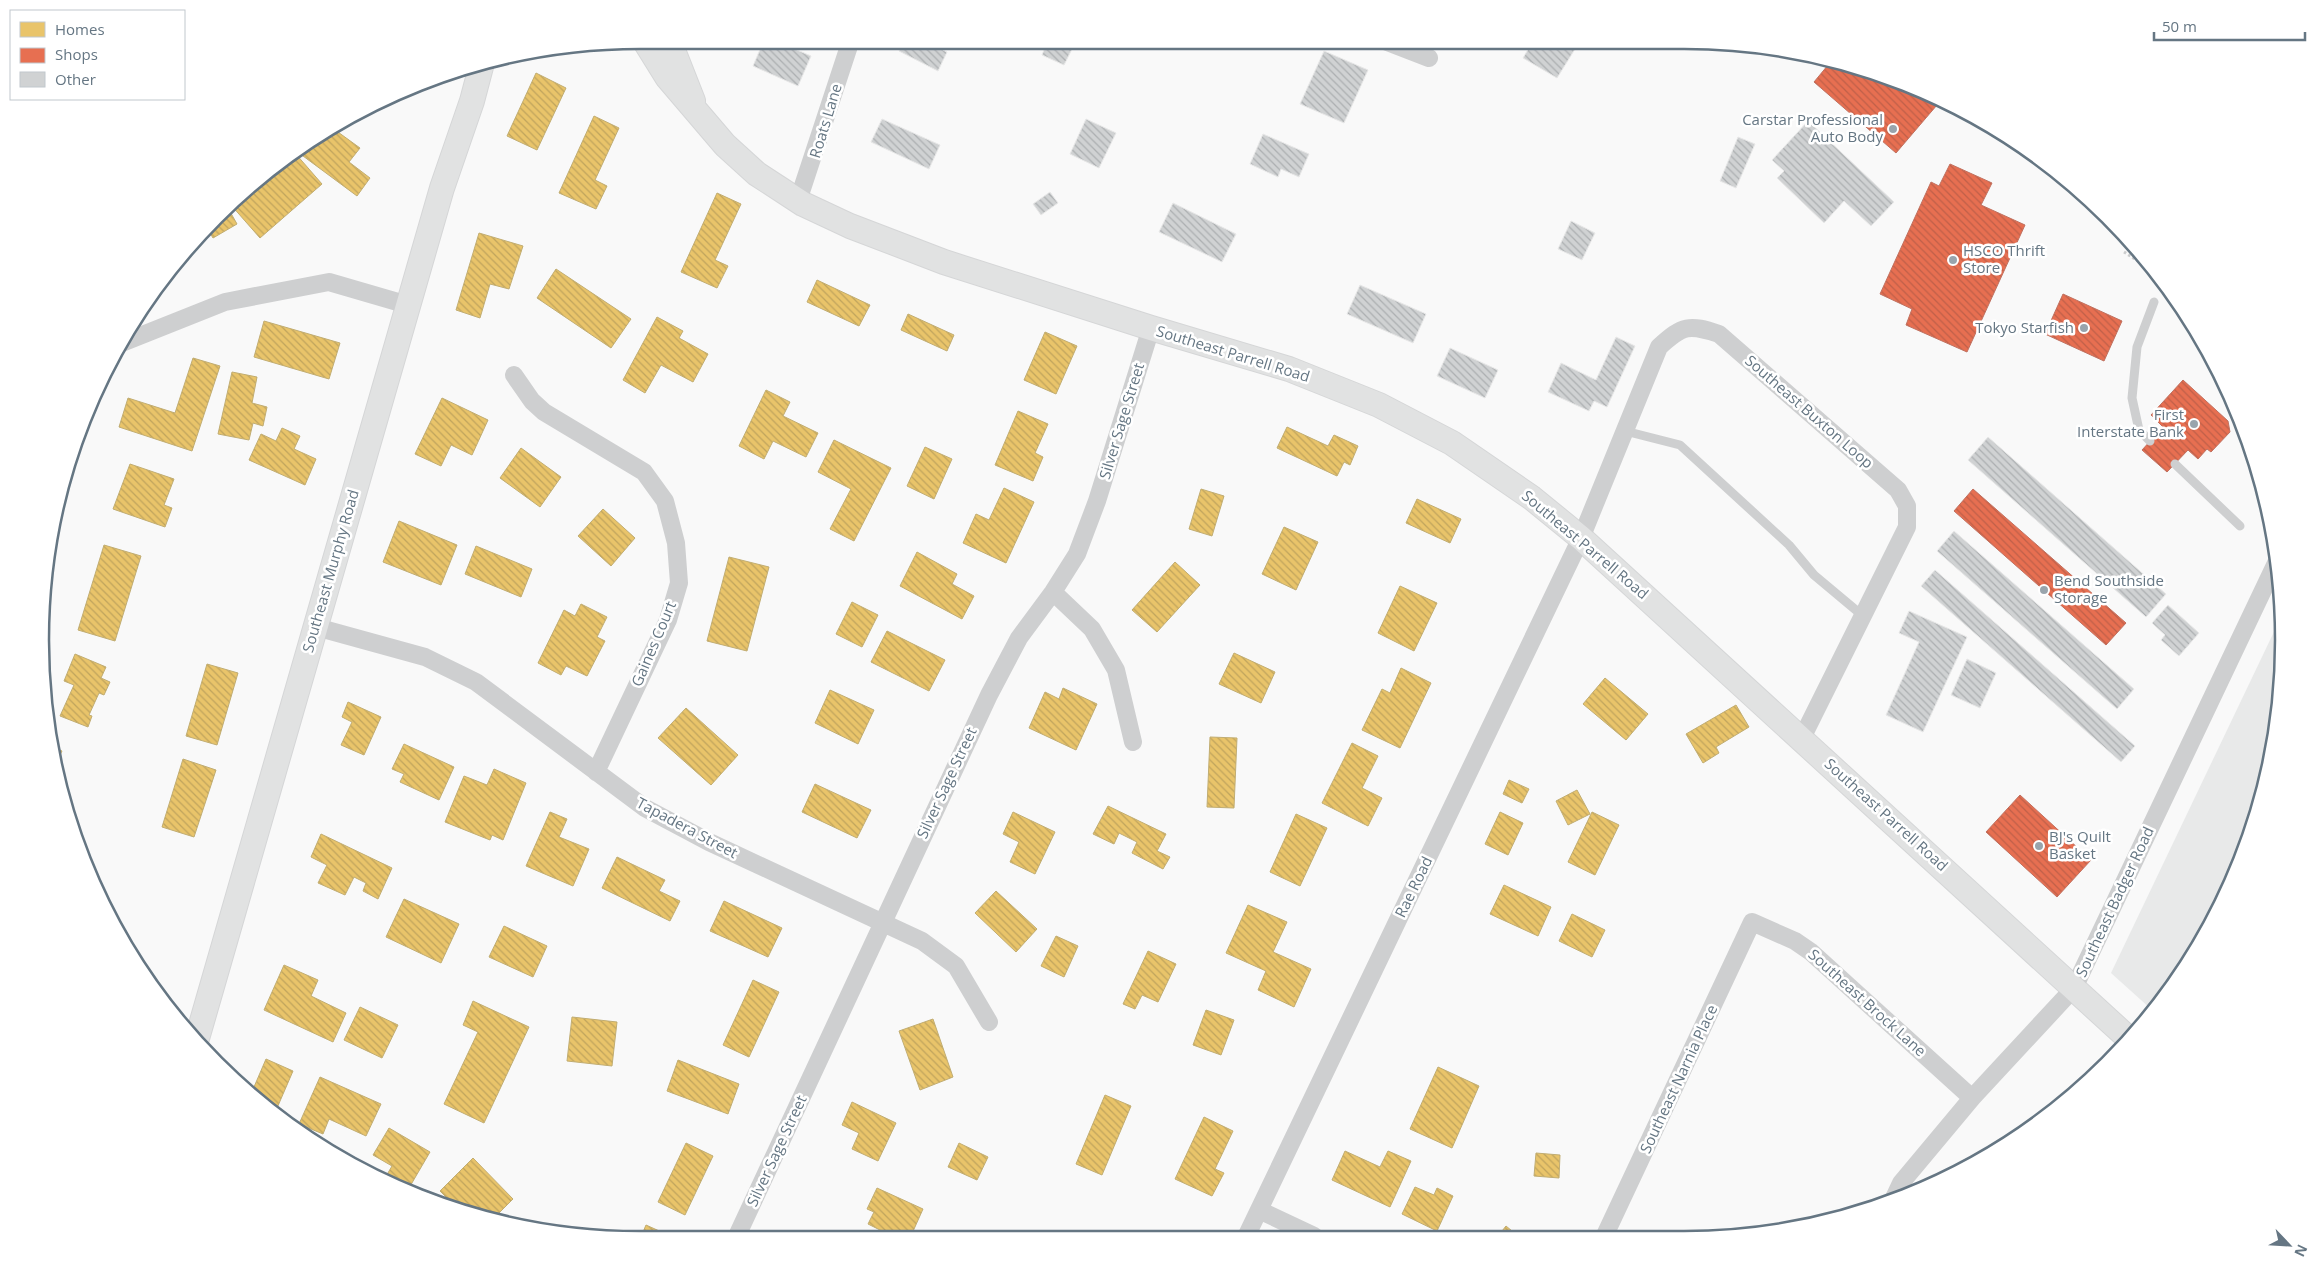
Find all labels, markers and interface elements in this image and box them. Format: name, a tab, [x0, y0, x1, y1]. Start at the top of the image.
legend	[10, 10, 185, 100]
scale bar	[2154, 10, 2305, 42]
text: 50 m	[2162, 16, 2197, 36]
text: Homes	[55, 19, 105, 39]
text: Shops	[55, 44, 98, 64]
text: Other	[55, 69, 96, 89]
street label: Roats Lane	[804, 81, 846, 160]
place label: Carstar Professional Auto Body	[1742, 109, 1883, 146]
marker: Carstar Professional Auto Body	[1887, 123, 1899, 135]
place label: HSCO Thrift Store	[1963, 240, 2045, 277]
marker: HSCO Thrift Store	[1947, 254, 1959, 266]
place label: Tokyo Starfish	[1975, 317, 2074, 337]
street label: Southeast Parrell Road	[1154, 320, 1312, 386]
marker: Tokyo Starfish	[2078, 322, 2090, 334]
street label: Southeast Buxton Loop	[1741, 350, 1878, 472]
street label: Silver Sage Street	[1094, 360, 1148, 481]
place label: First Interstate Bank	[2077, 404, 2184, 441]
marker: First Interstate Bank	[2188, 418, 2200, 430]
street label: Southeast Parrell Road	[1518, 485, 1653, 603]
street label: Southeast Murphy Road	[297, 487, 363, 654]
place label: Bend Southside Storage	[2054, 570, 2164, 607]
marker: Bend Southside Storage	[2038, 584, 2050, 596]
street label: Gaines Court	[626, 598, 680, 689]
street label: Silver Sage Street	[912, 724, 981, 841]
street label: Southeast Parrell Road	[1821, 753, 1953, 875]
street label: Tapadera Street	[633, 792, 742, 862]
street label: Southeast Badger Road	[2070, 823, 2158, 980]
place label: BJ's Quilt Basket	[2049, 826, 2111, 863]
marker: BJ's Quilt Basket	[2033, 840, 2045, 852]
street label: Rae Road	[1390, 853, 1436, 920]
street label: Southeast Brock Lane	[1805, 944, 1931, 1060]
street label: Southeast Narnia Place	[1635, 1001, 1721, 1156]
street label: Silver Sage Street	[742, 1092, 811, 1209]
north arrow	[2264, 1220, 2314, 1270]
text: N	[2290, 1242, 2312, 1260]

